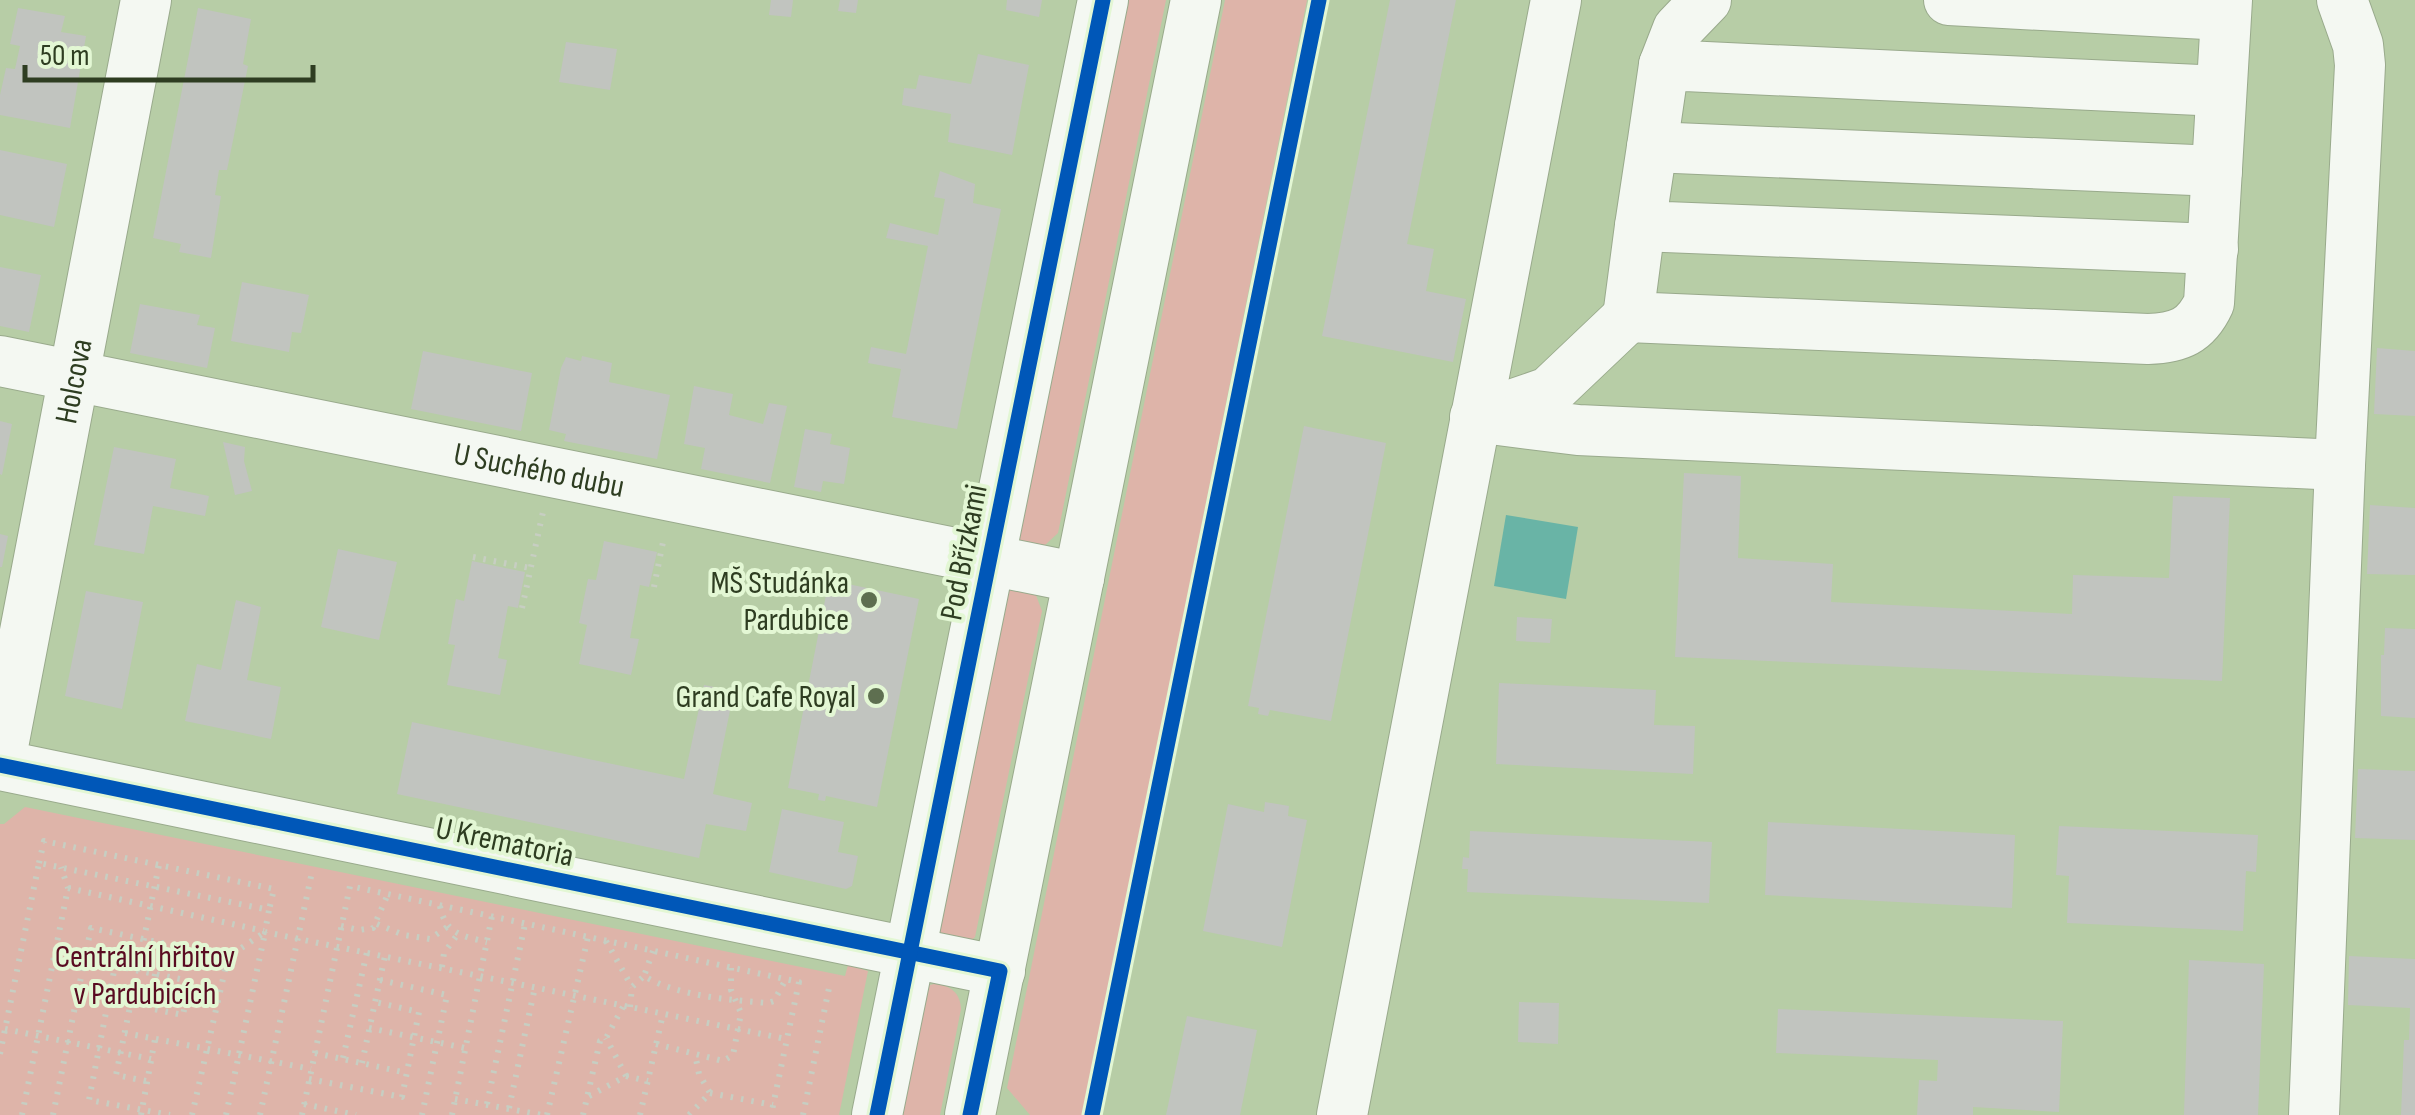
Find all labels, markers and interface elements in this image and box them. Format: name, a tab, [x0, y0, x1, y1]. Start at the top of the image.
scale bar	[25, 20, 312, 82]
text: 50 m	[40, 38, 89, 74]
street label: Holcova	[47, 336, 102, 427]
street label: U Suchého dubu	[450, 435, 628, 507]
street label: Pod Břízkami	[932, 481, 997, 623]
place label: MŠ Studánka Pardubice	[710, 564, 849, 640]
marker: MŠ Studánka Pardubice	[858, 589, 880, 611]
place label: Grand Cafe Royal	[675, 678, 856, 717]
marker: Grand Cafe Royal	[865, 685, 887, 707]
street label: U Krematoria	[432, 809, 577, 876]
park label: Centrální hřbitov v Pardubicích	[55, 938, 235, 1014]

